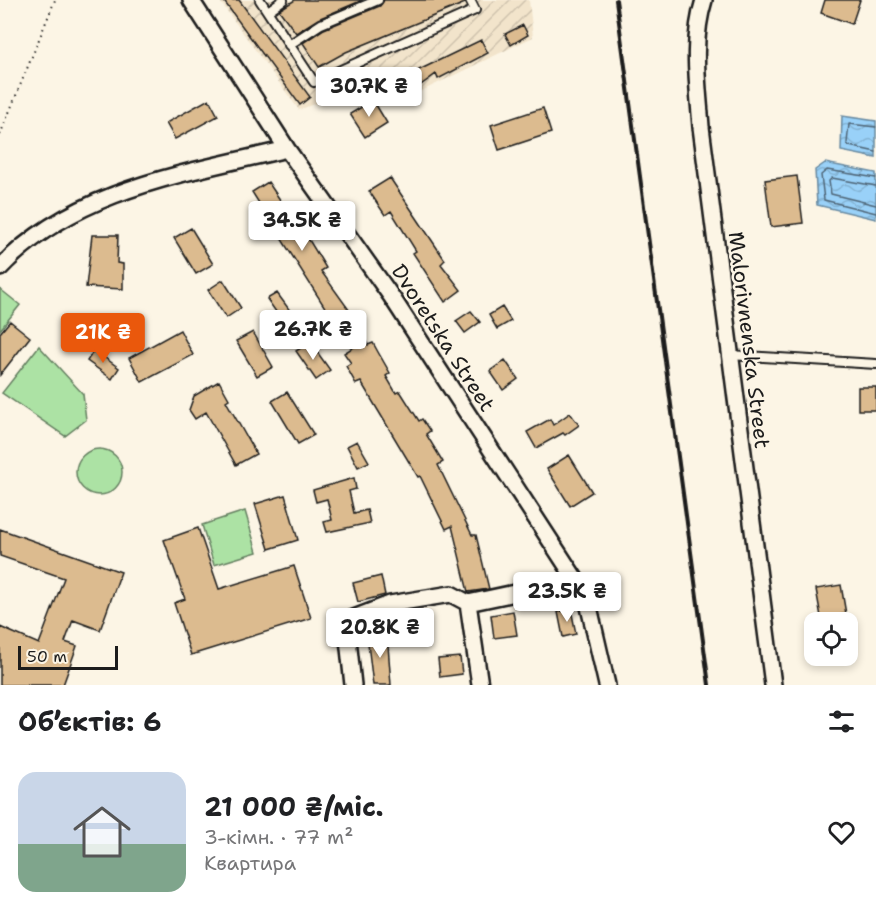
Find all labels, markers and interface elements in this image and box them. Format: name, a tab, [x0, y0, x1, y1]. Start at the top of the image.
pin: 30.7K ₴	[314, 67, 424, 118]
text: 30.7K ₴	[330, 73, 408, 99]
pin: 34.5K ₴	[247, 201, 357, 252]
text: 34.5K ₴	[262, 207, 342, 233]
street label: Malorivnenska Street	[722, 230, 776, 450]
street label: Dvoretska Street	[385, 259, 501, 417]
pin: 26.7K ₴	[258, 310, 368, 361]
pin: 21K ₴	[61, 313, 145, 364]
text: 26.7K ₴	[274, 316, 352, 342]
text: 21K ₴	[75, 319, 131, 345]
pin: 23.5K ₴	[512, 572, 622, 623]
text: 23.5K ₴	[527, 578, 607, 604]
pin: 20.8K ₴	[325, 608, 435, 659]
map controls	[804, 612, 858, 666]
button: locate	[804, 612, 858, 666]
text: 20.8K ₴	[340, 614, 420, 640]
scale bar	[18, 643, 118, 670]
text: 50 m	[27, 646, 67, 667]
text: Об’єктів: 6	[18, 704, 161, 739]
icon: filters	[825, 705, 858, 738]
text: 21 000 ₴/міс.	[204, 789, 383, 824]
icon: home	[66, 796, 138, 868]
icon: heart	[825, 816, 858, 849]
text: 3-кімн. · 77 m²	[204, 824, 353, 850]
text: Квартира	[204, 850, 296, 876]

